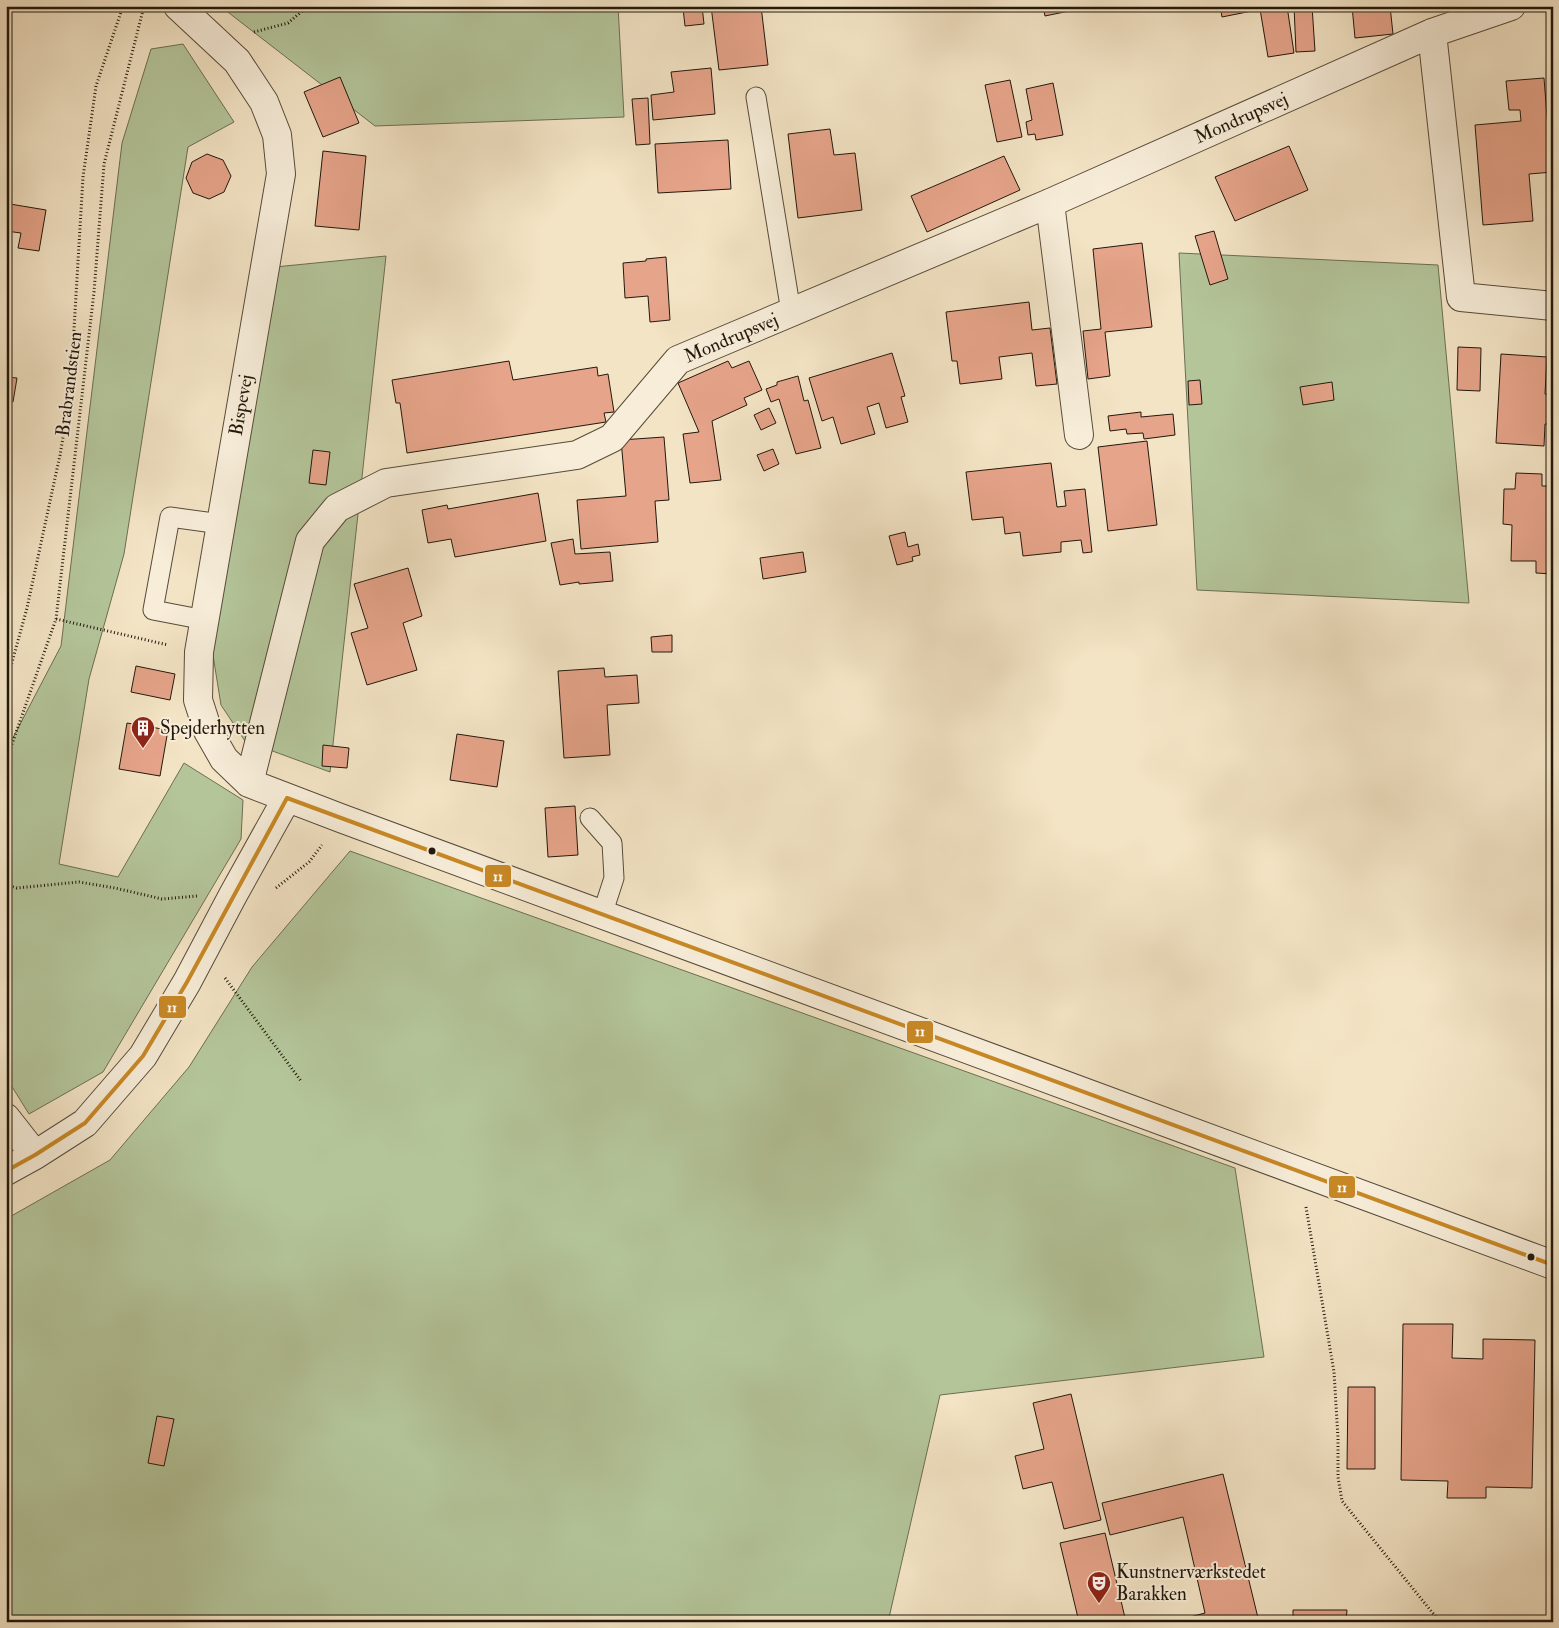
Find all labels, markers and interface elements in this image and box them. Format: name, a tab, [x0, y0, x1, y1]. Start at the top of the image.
street label: Mondrupsvej	[1191, 87, 1292, 150]
street label: Mondrupsvej	[680, 307, 782, 369]
street label: Brabrandstien	[51, 330, 87, 438]
street label: Bispevej	[224, 372, 259, 438]
building icon: Spejderhytten	[130, 715, 156, 749]
place label: Spejderhytten	[160, 716, 265, 741]
unlabelled marker	[427, 846, 437, 856]
line badge: 11	[484, 864, 512, 888]
text: 11	[493, 868, 503, 885]
line badge: 11	[158, 995, 187, 1019]
text: 11	[167, 999, 177, 1016]
line badge: 11	[906, 1020, 934, 1044]
text: 11	[915, 1023, 925, 1040]
line badge: 11	[1328, 1175, 1356, 1199]
text: 11	[1337, 1179, 1347, 1196]
unlabelled marker	[1526, 1252, 1536, 1262]
place label: Kunstnerværkstedet Barakken	[1116, 1560, 1266, 1606]
theatre icon: Kunstnerværkstedet Barakken	[1086, 1570, 1112, 1604]

